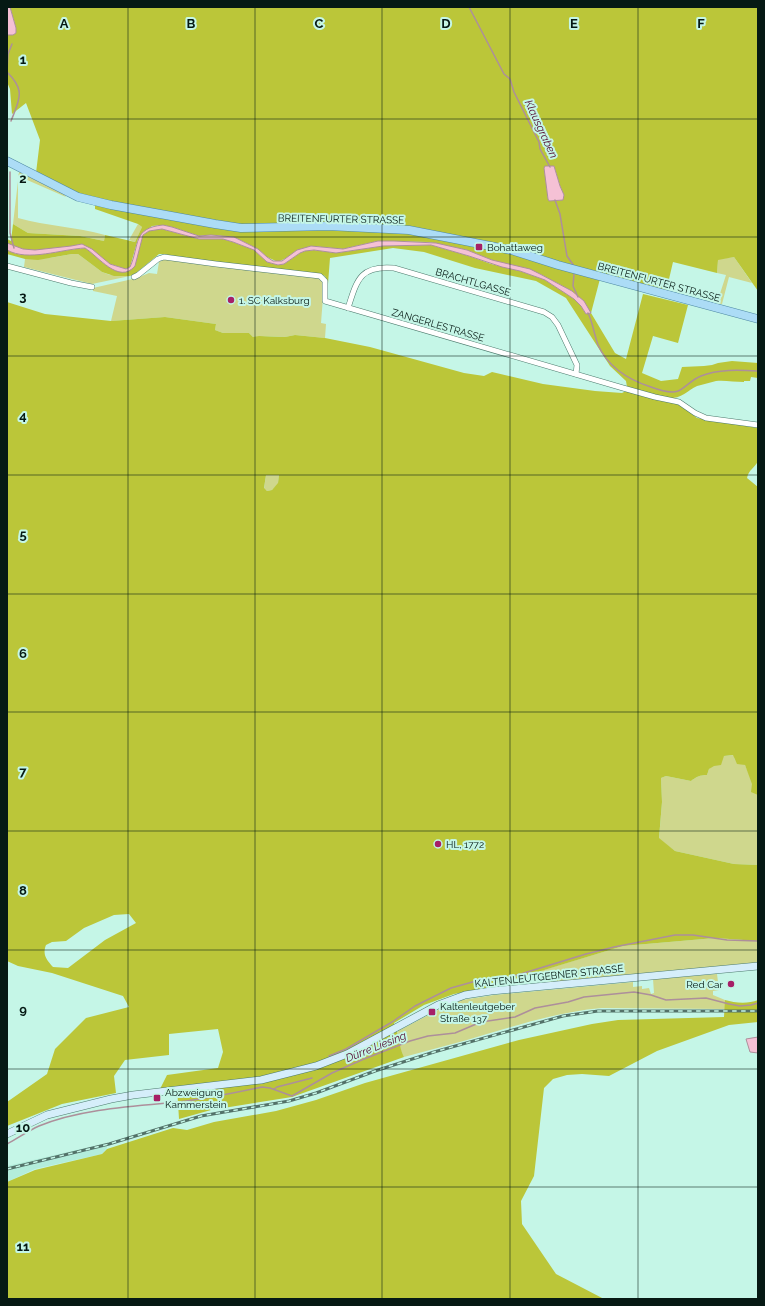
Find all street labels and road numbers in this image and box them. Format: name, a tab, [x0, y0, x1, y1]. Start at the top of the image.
street label: BREITENFURTER STRASSE	[278, 212, 404, 226]
street label: BREITENFURTER STRASSE	[597, 260, 721, 304]
street label: BRACHTLGASSE	[434, 266, 512, 298]
street label: ZANGERLESTRASSE	[390, 306, 486, 344]
street label: KALTENLEUTGEBNER STRASSE	[474, 963, 624, 989]

